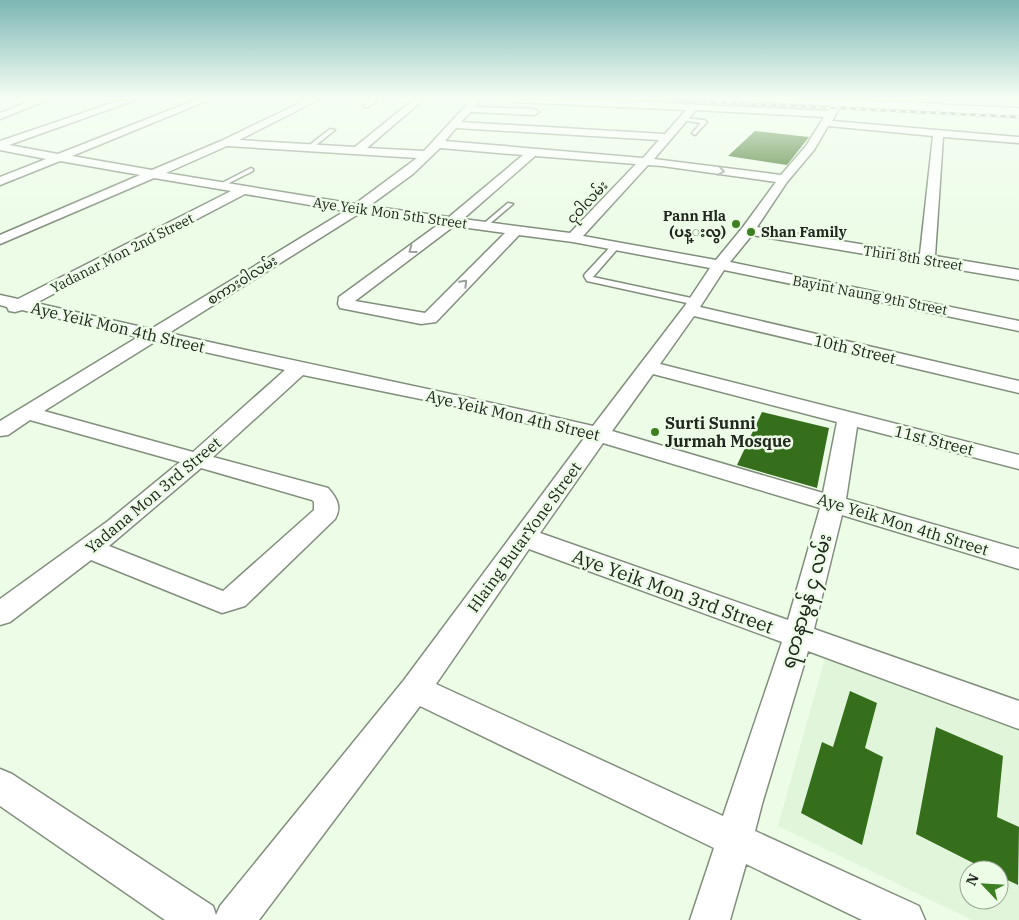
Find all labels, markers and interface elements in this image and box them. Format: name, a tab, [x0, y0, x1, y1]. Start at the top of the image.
one-way arrow	[717, 165, 725, 176]
street label: ငုဝါလမ်း	[562, 176, 614, 229]
street label: Aye Yeik Mon 5th Street	[312, 193, 468, 233]
place label: Pann Hla (ပန္းလွ)	[663, 207, 726, 244]
street label: Yadanar Mon 2nd Street	[47, 209, 197, 297]
marker: Pann Hla (ပန္းလွ)	[730, 218, 742, 230]
place label: Shan Family	[761, 223, 847, 241]
marker: Shan Family	[745, 226, 757, 238]
street label: Thiri 8th Street	[862, 241, 964, 275]
one-way arrow	[408, 244, 418, 253]
street label: စကား၀ါလမ်း	[203, 251, 280, 309]
street label: Bayint Naung 9th Street	[791, 271, 949, 319]
one-way arrow	[458, 280, 467, 289]
street label: Aye Yeik Mon 4th Street	[29, 297, 207, 357]
street label: 10th Street	[812, 330, 898, 368]
street label: Aye Yeik Mon 4th Street	[424, 385, 602, 445]
place label: Surti Sunni Jurmah Mosque	[665, 413, 791, 451]
street label: 11st Street	[892, 420, 976, 460]
marker: Surti Sunni Jurmah Mosque	[649, 426, 661, 438]
street label: Yadana Mon 3rd Street	[81, 432, 225, 558]
street label: Hlaing ButarYone Street	[463, 458, 586, 616]
street label: Aye Yeik Mon 4th Street	[815, 488, 991, 560]
street label: ရတနာမွန် ၄ လမ်း	[773, 530, 841, 672]
street label: Aye Yeik Mon 3rd Street	[569, 543, 777, 639]
north arrow	[959, 860, 1009, 910]
text: N	[962, 871, 983, 888]

